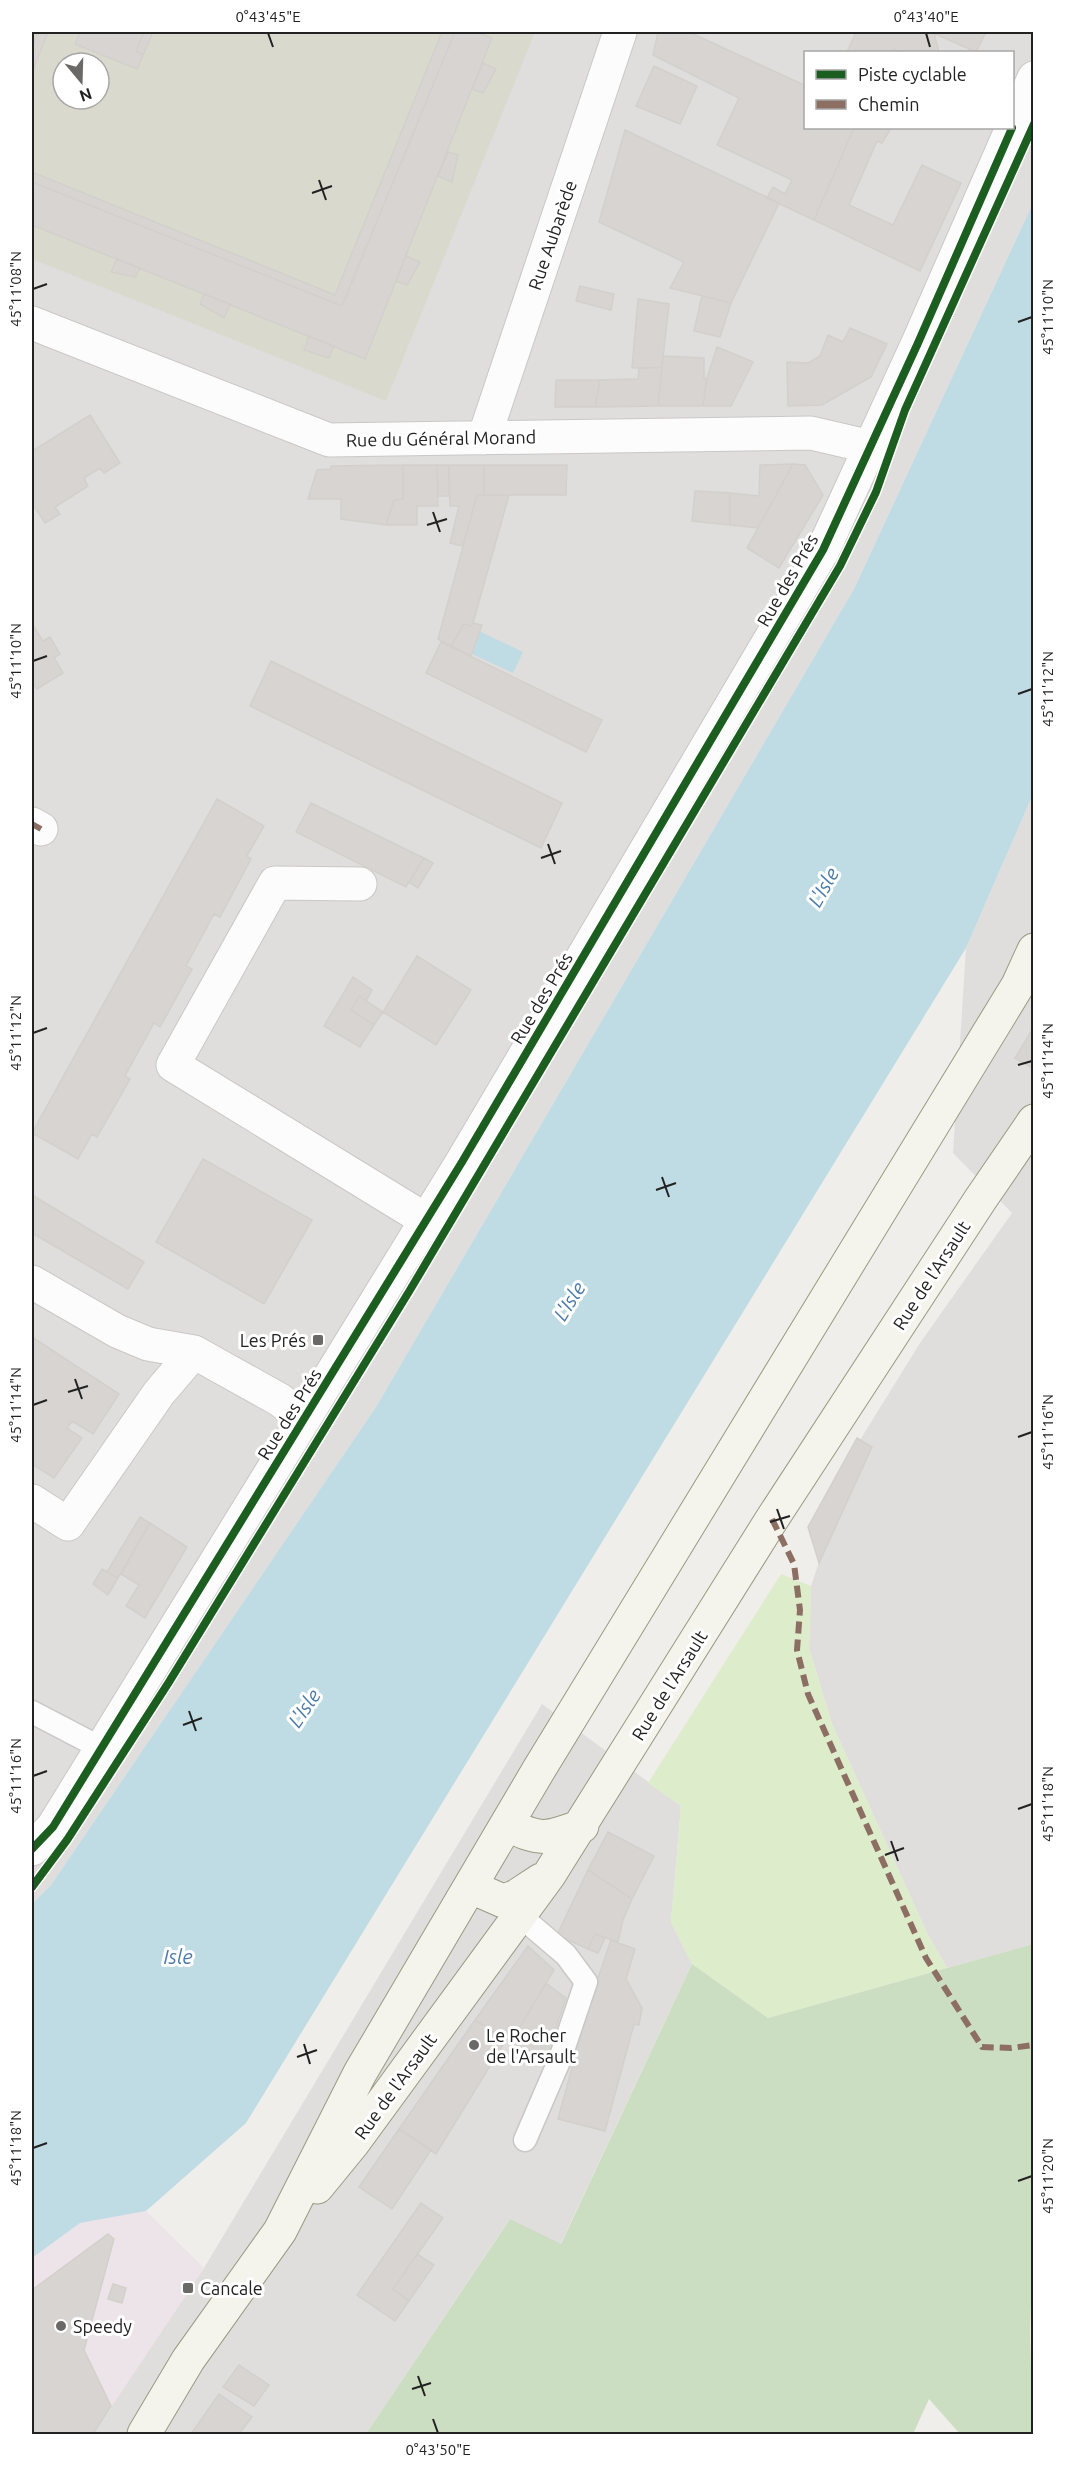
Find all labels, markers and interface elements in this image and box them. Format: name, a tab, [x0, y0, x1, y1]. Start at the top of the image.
text: 0°43'45"E	[235, 8, 301, 25]
text: 0°43'40"E	[893, 8, 959, 25]
north arrow	[51, 51, 111, 111]
legend	[804, 51, 1014, 129]
text: Piste cyclable	[858, 64, 967, 84]
text: N	[77, 85, 94, 106]
text: Chemin	[858, 94, 919, 114]
street label: Rue Aubarède	[524, 178, 580, 292]
text: 45°11'08"N	[7, 251, 24, 327]
text: 45°11'10"N	[1039, 279, 1056, 355]
street label: Rue du Général Morand	[346, 426, 536, 450]
street label: Rue des Prés	[753, 530, 822, 630]
text: 45°11'10"N	[7, 623, 24, 699]
text: 45°11'12"N	[1039, 651, 1056, 727]
water label: L'Isle	[803, 863, 843, 911]
street label: Rue des Prés	[506, 948, 576, 1047]
text: 45°11'12"N	[7, 995, 24, 1071]
text: 45°11'14"N	[1039, 1023, 1056, 1099]
street label: Rue de l'Arsault	[888, 1217, 974, 1333]
water label: L'Isle	[548, 1277, 590, 1325]
place label: Les Prés	[240, 1330, 306, 1350]
marker: Les Prés	[311, 1333, 325, 1347]
street label: Rue des Prés	[253, 1365, 325, 1463]
text: 45°11'14"N	[7, 1367, 24, 1443]
text: 45°11'16"N	[1039, 1394, 1056, 1470]
street label: Rue de l'Arsault	[627, 1626, 711, 1744]
water label: L'Isle	[283, 1684, 325, 1732]
text: 45°11'16"N	[7, 1738, 24, 1814]
text: 45°11'18"N	[1039, 1766, 1056, 1842]
water label: Isle	[164, 1945, 192, 1968]
place label: Le Rocher de l'Arsault	[486, 2025, 576, 2066]
street label: Rue de l'Arsault	[350, 2029, 440, 2143]
marker: Le Rocher de l'Arsault	[467, 2038, 481, 2052]
text: 45°11'18"N	[7, 2110, 24, 2186]
text: 45°11'20"N	[1039, 2138, 1056, 2214]
place label: Cancale	[200, 2278, 263, 2298]
marker: Cancale	[181, 2281, 195, 2295]
place label: Speedy	[73, 2316, 132, 2336]
marker: Speedy	[54, 2319, 68, 2333]
text: 0°43'50"E	[405, 2441, 471, 2458]

